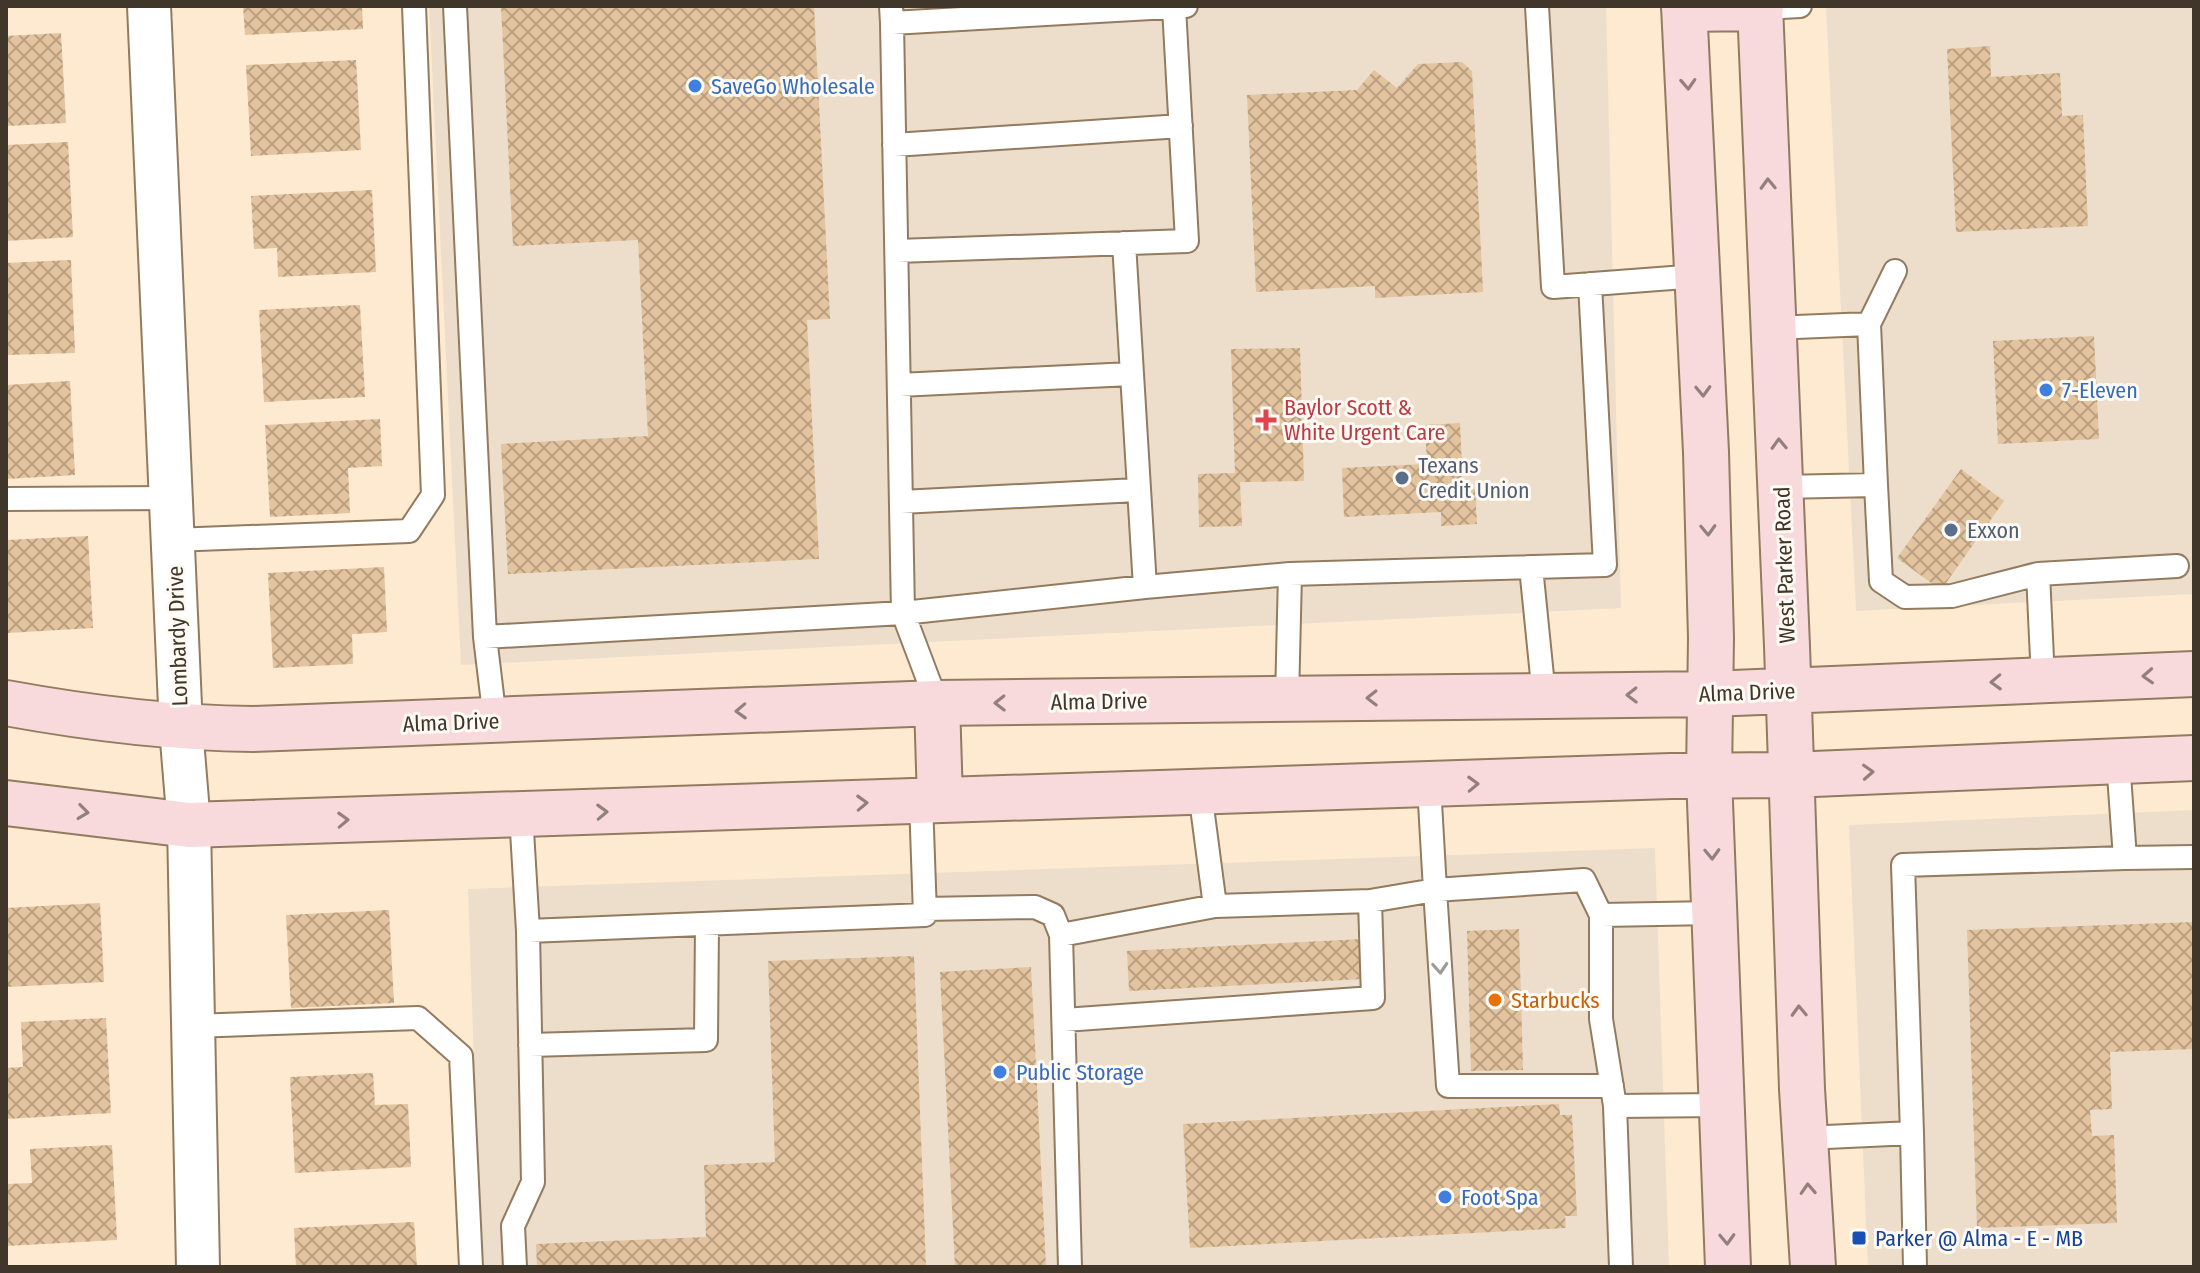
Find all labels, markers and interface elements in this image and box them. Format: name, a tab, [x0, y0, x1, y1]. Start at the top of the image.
place label: SaveGo Wholesale	[711, 73, 875, 100]
marker: SaveGo Wholesale	[686, 77, 704, 95]
one-way arrow	[1679, 78, 1696, 91]
one-way arrow	[1760, 177, 1777, 190]
place label: 7-Eleven	[2062, 377, 2138, 404]
marker: 7-Eleven	[2037, 381, 2055, 399]
one-way arrow	[1695, 385, 1712, 398]
place label: Baylor Scott & White Urgent Care	[1284, 394, 1445, 446]
marker: Baylor Scott & White Urgent Care	[1255, 409, 1277, 431]
one-way arrow	[1770, 437, 1787, 450]
place label: Texans Credit Union	[1418, 452, 1530, 504]
marker: Texans Credit Union	[1393, 469, 1411, 487]
street label: West Parker Road	[1768, 486, 1801, 644]
place label: Exxon	[1967, 517, 2020, 544]
marker: Exxon	[1942, 521, 1960, 539]
one-way arrow	[1699, 524, 1717, 537]
street label: Lombardy Drive	[162, 565, 193, 707]
one-way arrow	[2141, 667, 2154, 684]
one-way arrow	[1989, 673, 2002, 690]
street label: Alma Drive	[1698, 677, 1796, 708]
one-way arrow	[1625, 686, 1638, 704]
street label: Alma Drive	[1050, 687, 1148, 716]
one-way arrow	[1365, 689, 1378, 707]
one-way arrow	[993, 694, 1006, 711]
one-way arrow	[734, 702, 747, 719]
street label: Alma Drive	[402, 707, 500, 738]
one-way arrow	[1862, 764, 1875, 781]
one-way arrow	[1467, 775, 1480, 792]
one-way arrow	[856, 794, 869, 811]
one-way arrow	[77, 803, 90, 820]
one-way arrow	[596, 803, 609, 820]
one-way arrow	[337, 811, 350, 829]
one-way arrow	[1704, 848, 1721, 861]
one-way arrow	[1431, 962, 1448, 975]
place label: Starbucks	[1511, 987, 1600, 1014]
marker: Starbucks	[1486, 991, 1504, 1009]
one-way arrow	[1790, 1004, 1807, 1017]
place label: Public Storage	[1016, 1059, 1144, 1086]
marker: Public Storage	[991, 1063, 1009, 1081]
one-way arrow	[1800, 1182, 1817, 1195]
place label: Foot Spa	[1461, 1184, 1539, 1211]
marker: Foot Spa	[1436, 1188, 1454, 1206]
place label: Parker @ Alma - E - MB	[1875, 1225, 2083, 1252]
marker: Parker @ Alma - E - MB	[1850, 1229, 1868, 1247]
one-way arrow	[1719, 1233, 1736, 1246]

